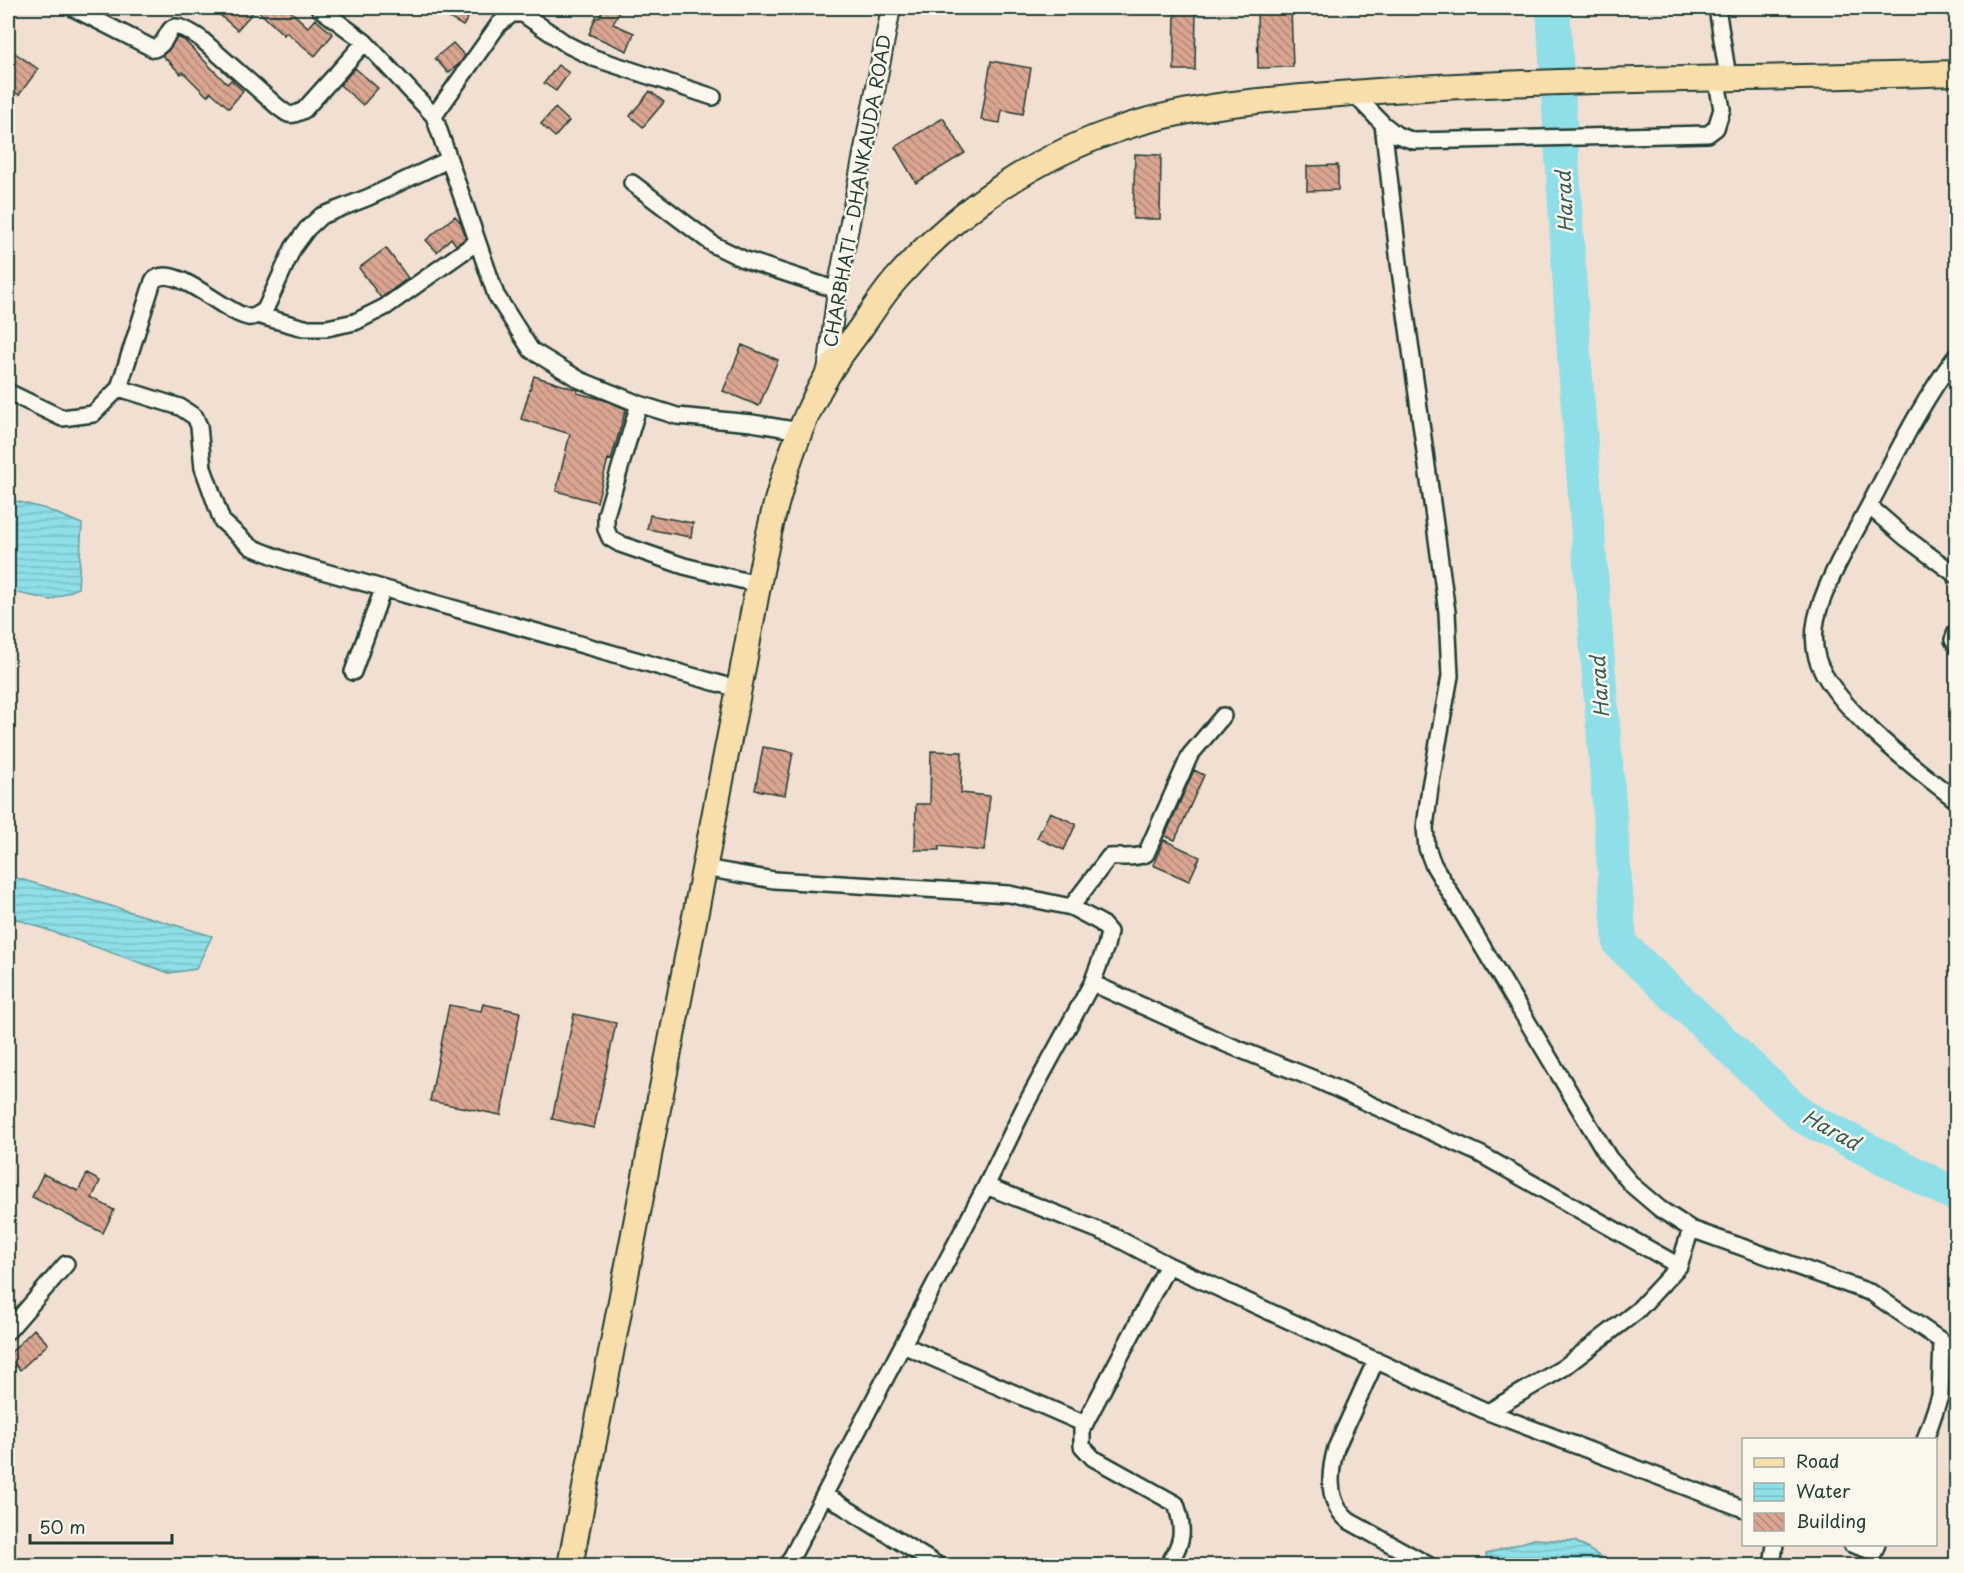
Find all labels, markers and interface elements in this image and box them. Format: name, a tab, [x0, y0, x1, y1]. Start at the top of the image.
street label: CHARBHATI - DHANKAUDA ROAD	[816, 32, 897, 349]
water label: Harad	[1547, 168, 1581, 234]
water label: Harad	[1582, 653, 1616, 719]
water label: Harad	[1797, 1101, 1868, 1158]
legend	[1742, 1438, 1937, 1546]
text: Road	[1796, 1447, 1840, 1474]
text: Water	[1796, 1477, 1851, 1504]
scale bar	[30, 1507, 172, 1545]
text: Building	[1796, 1507, 1866, 1534]
text: 50 m	[39, 1513, 86, 1540]

